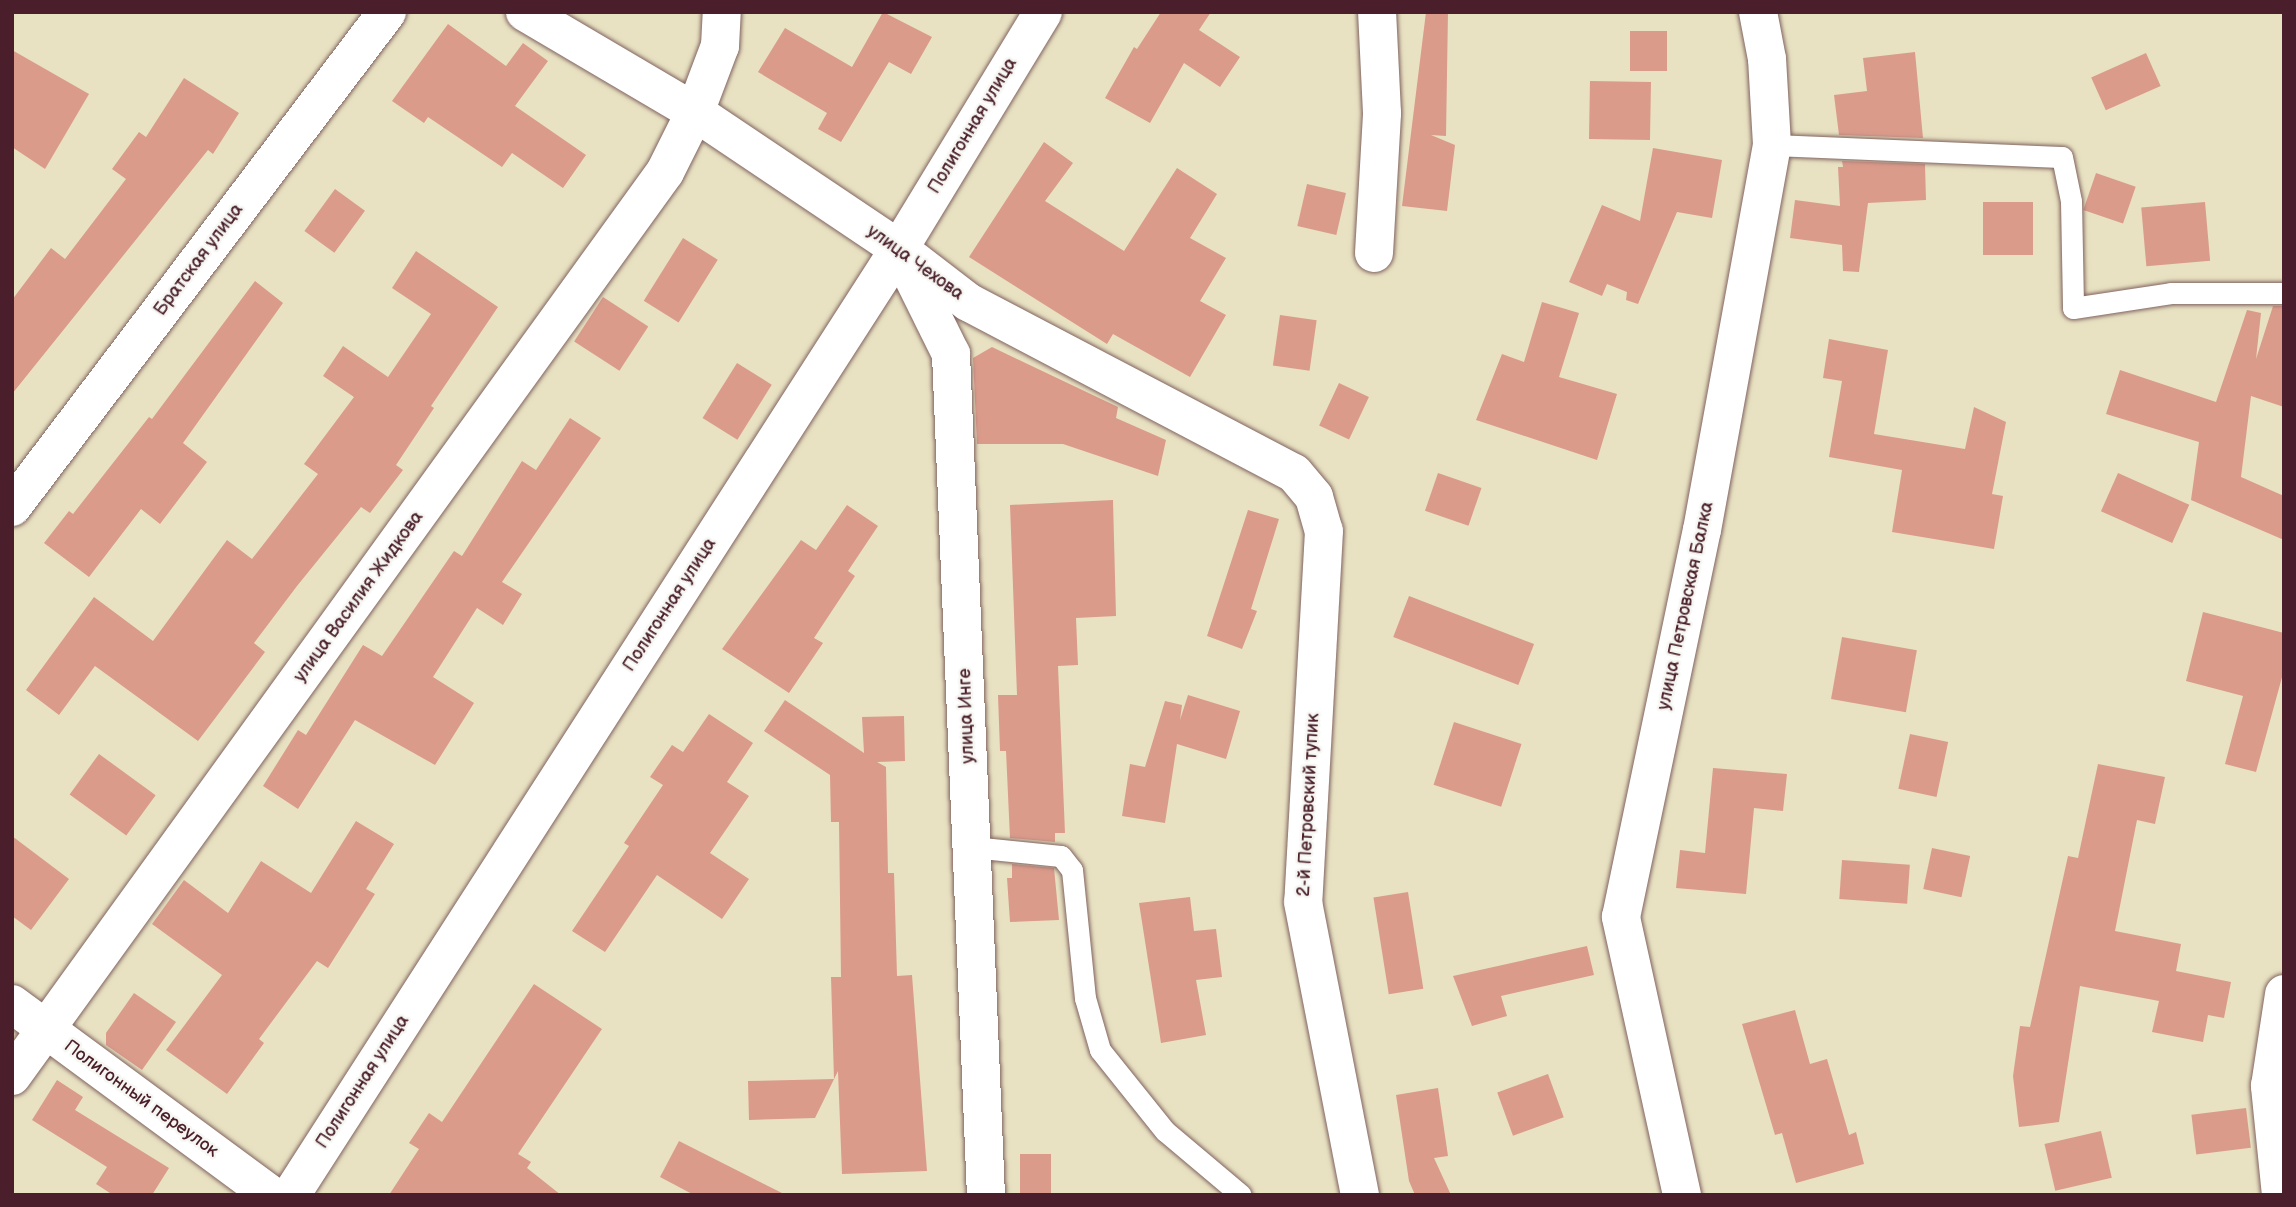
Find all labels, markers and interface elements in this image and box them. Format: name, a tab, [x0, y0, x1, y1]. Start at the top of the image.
street label: Полигонная улица	[924, 54, 1022, 198]
street label: Братская улица	[150, 200, 248, 320]
street label: улица Чехова	[863, 221, 967, 305]
street label: улица Петровская Балка	[1653, 500, 1719, 712]
street label: улица Василия Жидкова	[290, 507, 428, 687]
street label: Полигонная улица	[619, 534, 721, 676]
street label: улица Инге	[955, 668, 979, 764]
street label: 2-й Петровский тупик	[1293, 713, 1325, 897]
street label: Полигонная улица	[312, 1011, 414, 1153]
street label: Полигонный переулок	[60, 1036, 222, 1162]

